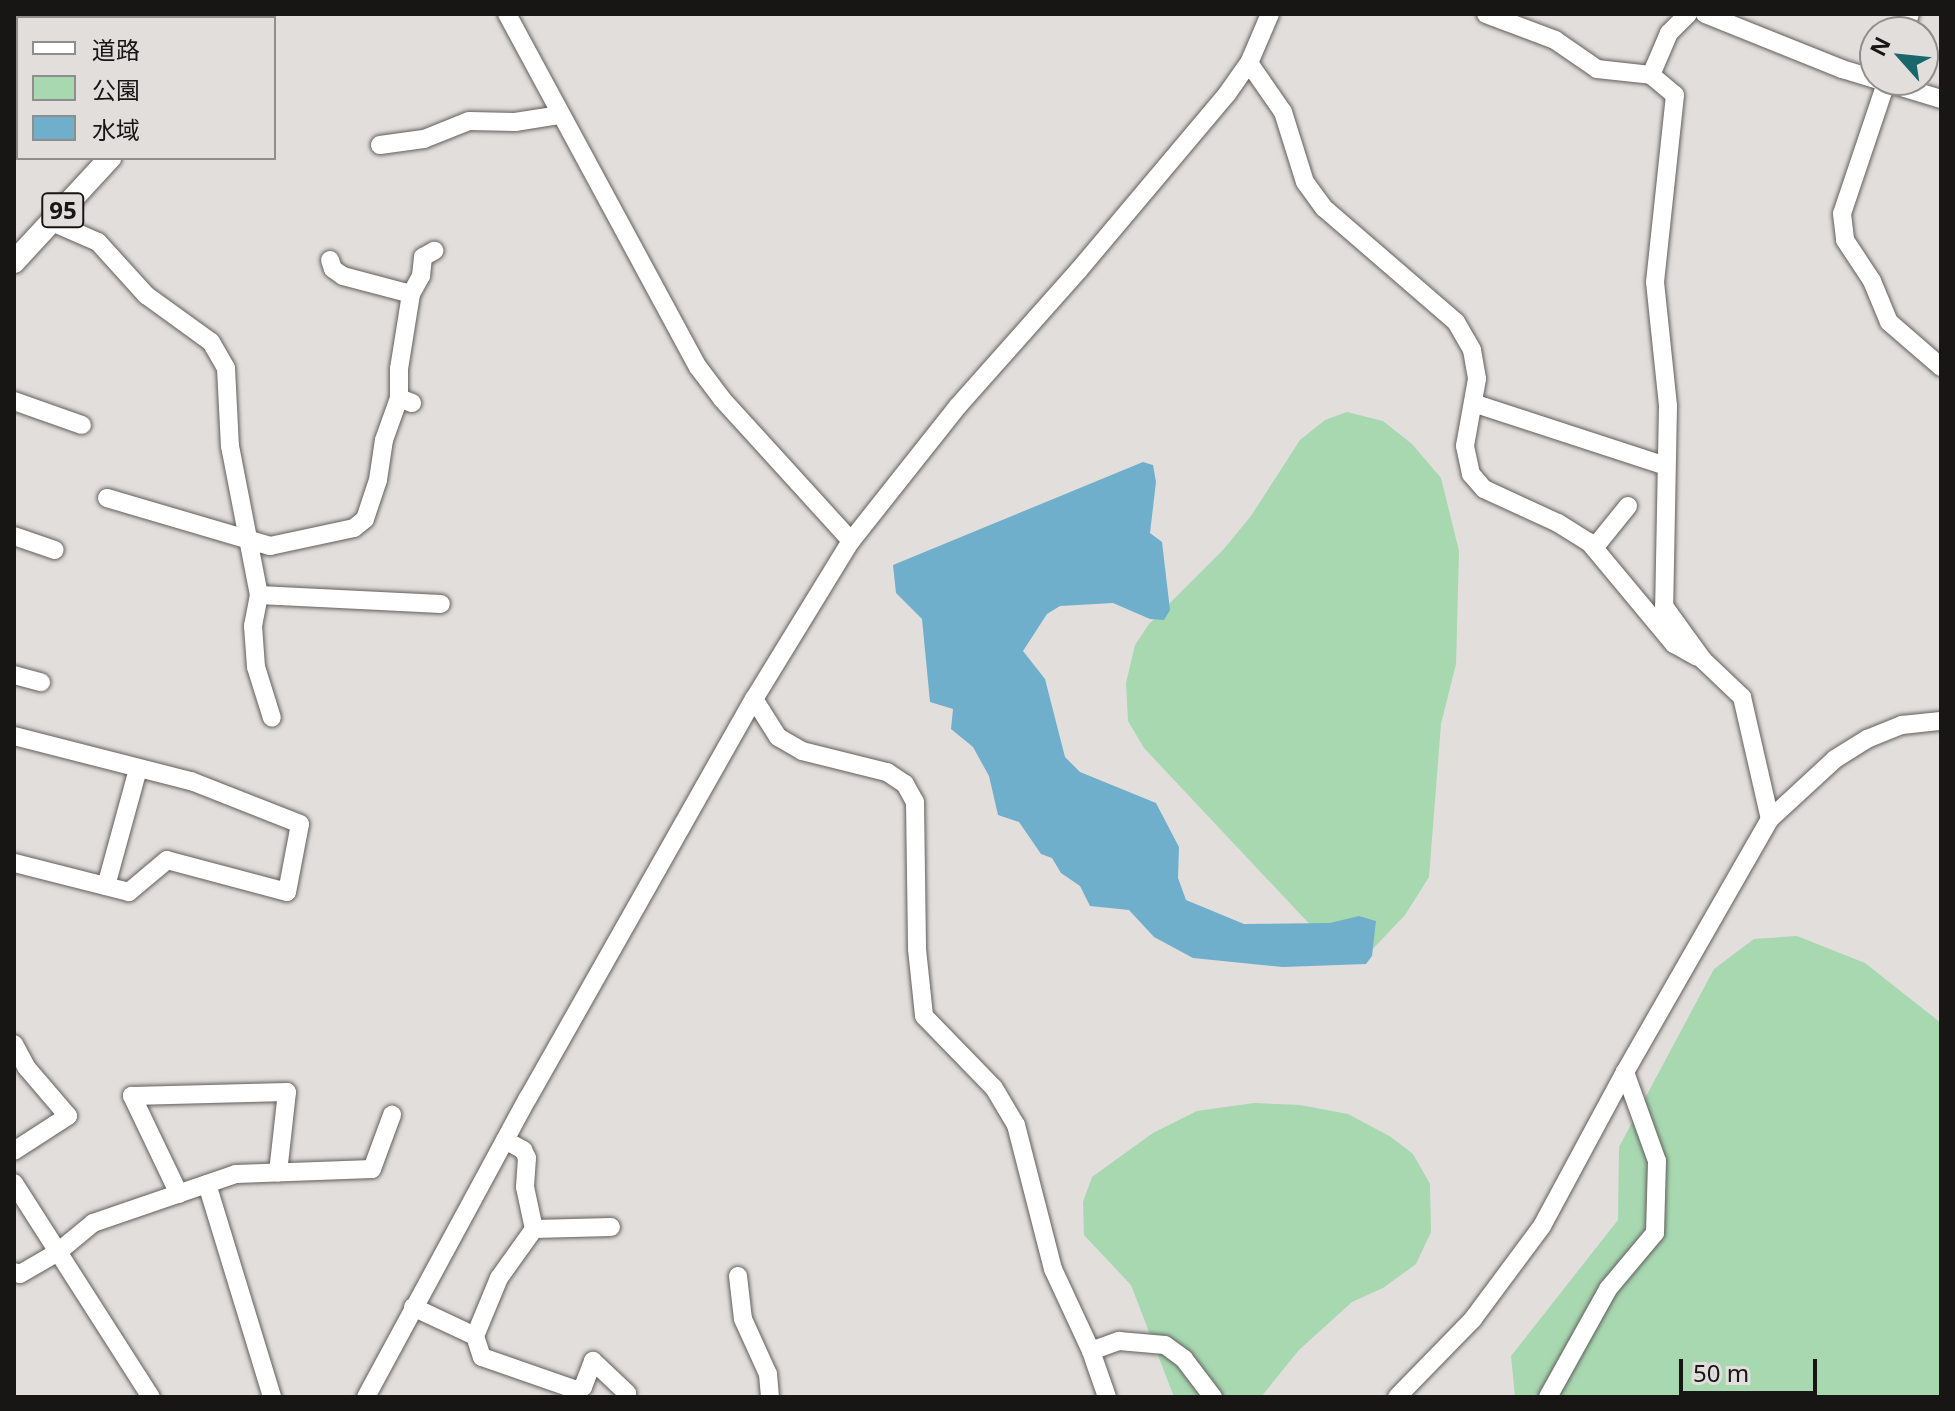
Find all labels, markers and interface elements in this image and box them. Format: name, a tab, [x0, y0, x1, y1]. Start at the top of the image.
legend	[16, 16, 276, 160]
north arrow	[1859, 16, 1939, 96]
text: N	[1862, 31, 1897, 61]
text: 道路	[92, 33, 140, 66]
text: 公園	[92, 73, 140, 106]
text: 水域	[92, 113, 140, 146]
road number: 95	[41, 190, 85, 230]
scale bar	[1683, 1343, 1821, 1393]
text: 50 m	[1693, 1356, 1749, 1389]

